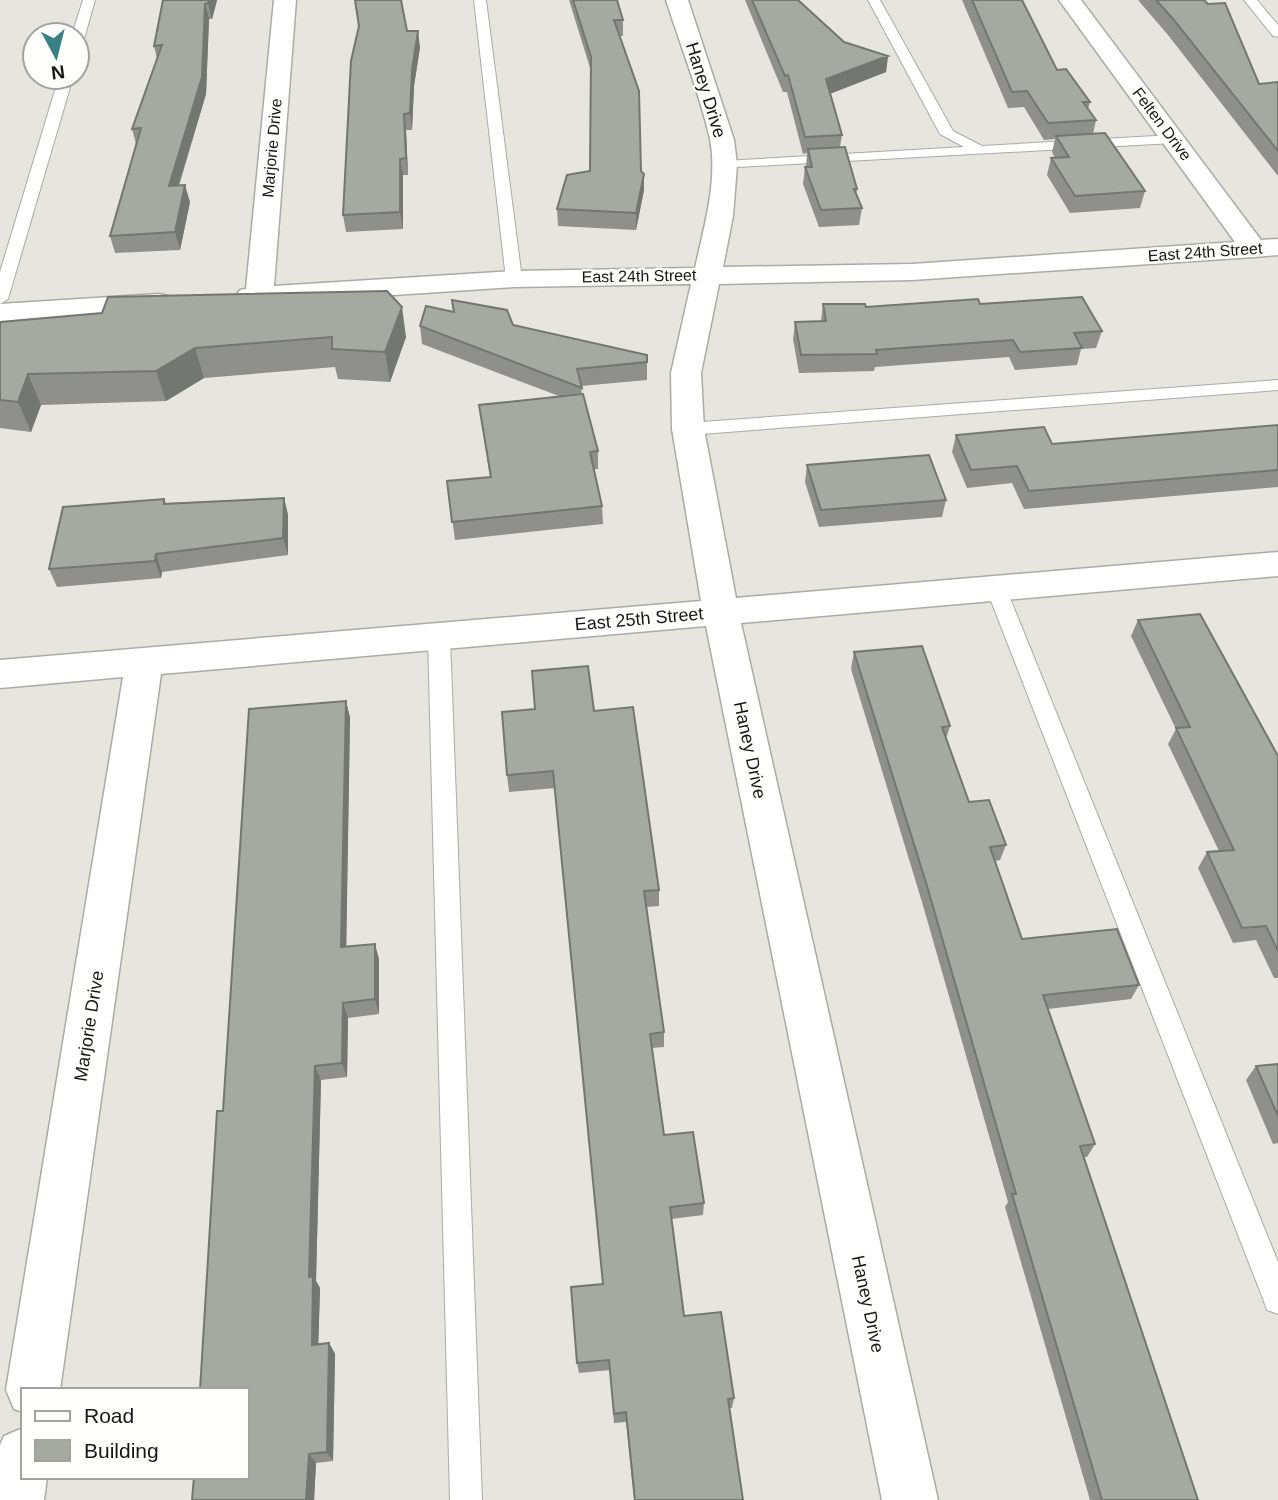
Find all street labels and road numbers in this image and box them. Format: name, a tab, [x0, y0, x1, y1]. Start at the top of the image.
street label: Haney Drive	[682, 40, 730, 140]
street label: Felten Drive	[1129, 84, 1195, 164]
street label: Marjorie Drive	[259, 98, 285, 198]
street label: East 24th Street	[1147, 239, 1263, 264]
street label: East 24th Street	[581, 266, 697, 285]
street label: East 25th Street	[574, 603, 704, 635]
street label: Haney Drive	[730, 699, 770, 801]
street label: Marjorie Drive	[70, 969, 108, 1083]
street label: Haney Drive	[848, 1253, 888, 1355]

